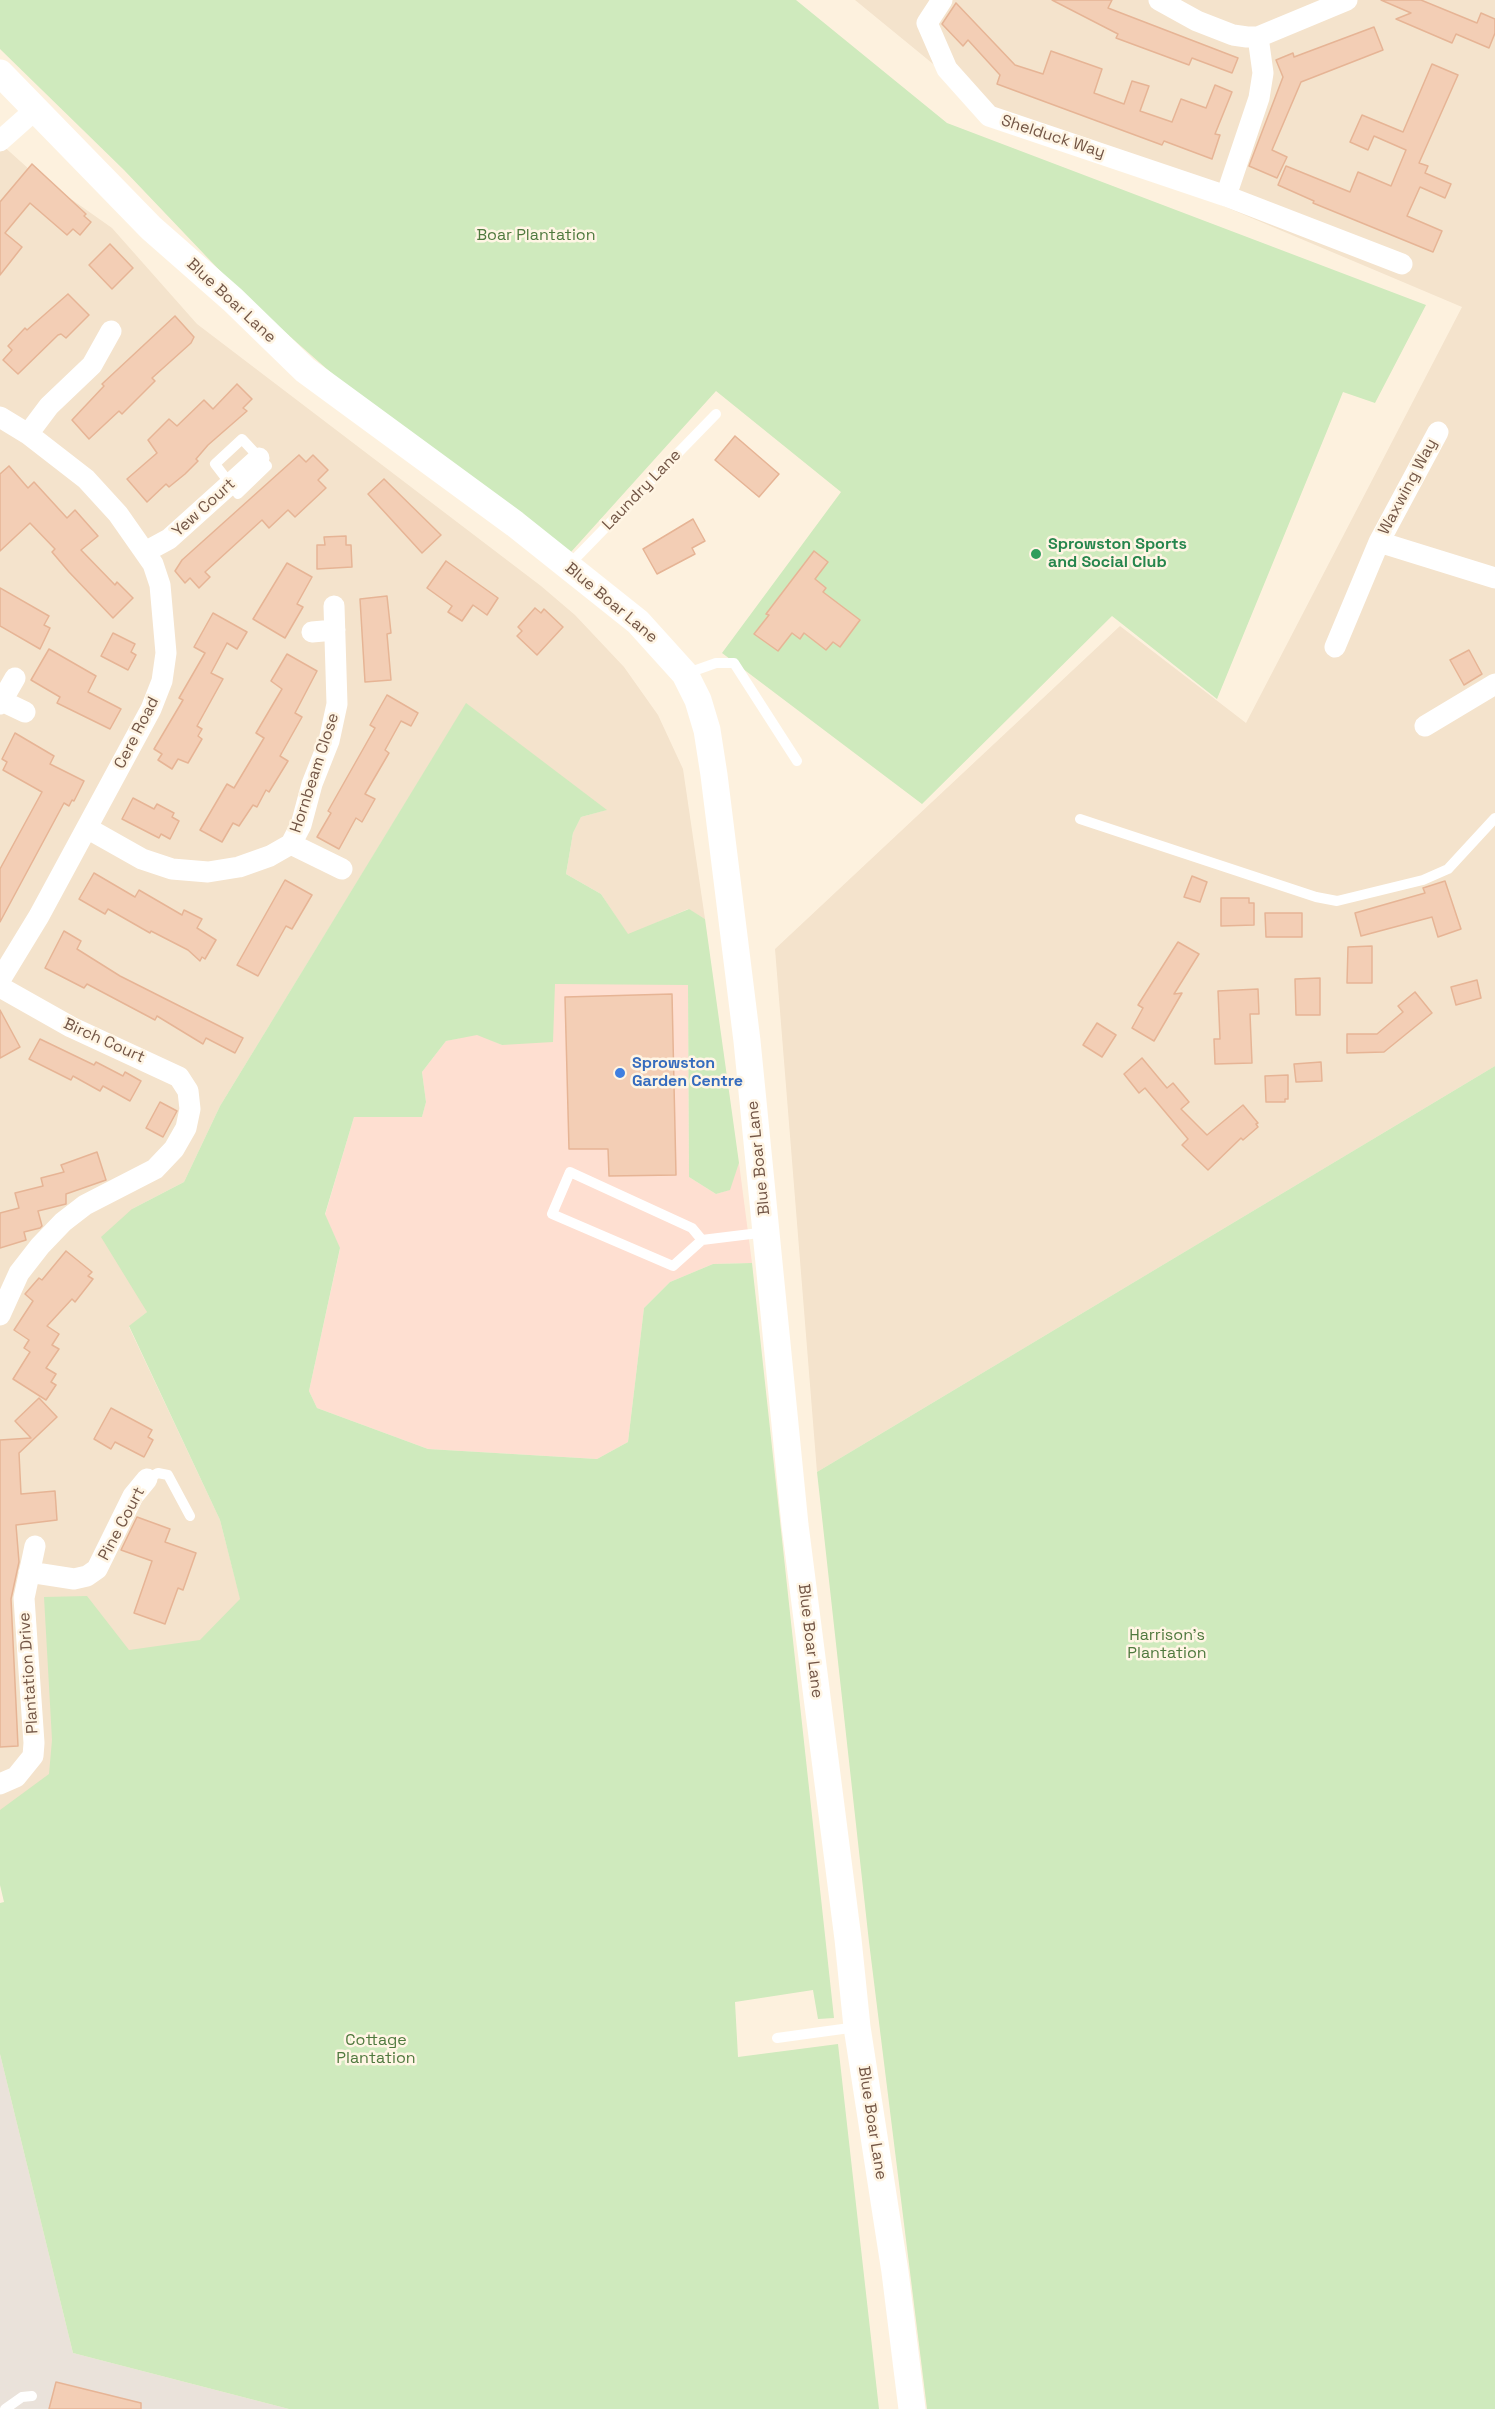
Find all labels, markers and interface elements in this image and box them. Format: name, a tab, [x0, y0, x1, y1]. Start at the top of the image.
street label: Shelduck Way	[999, 111, 1107, 163]
park label: Boar Plantation	[476, 226, 596, 246]
street label: Blue Boar Lane	[182, 255, 280, 347]
street label: Waxwing Way	[1375, 436, 1441, 538]
street label: Laundry Lane	[599, 446, 685, 534]
street label: Yew Court	[169, 475, 239, 541]
place label: Sprowston Sports and Social Club	[1048, 535, 1187, 573]
marker: Sprowston Sports and Social Club	[1029, 547, 1043, 561]
street label: Blue Boar Lane	[561, 559, 661, 647]
street label: Cere Road	[111, 694, 163, 772]
street label: Hornbeam Close	[287, 711, 343, 835]
street label: Birch Court	[60, 1015, 148, 1067]
place label: Sprowston Garden Centre	[632, 1054, 743, 1092]
marker: Sprowston Garden Centre	[613, 1066, 627, 1080]
street label: Blue Boar Lane	[743, 1100, 775, 1216]
street label: Pine Court	[95, 1484, 149, 1564]
street label: Blue Boar Lane	[793, 1583, 827, 1699]
street label: Plantation Drive	[15, 1612, 43, 1734]
park label: Harrison's Plantation	[1127, 1626, 1207, 1664]
park label: Cottage Plantation	[336, 2031, 416, 2069]
street label: Blue Boar Lane	[854, 2065, 890, 2181]

